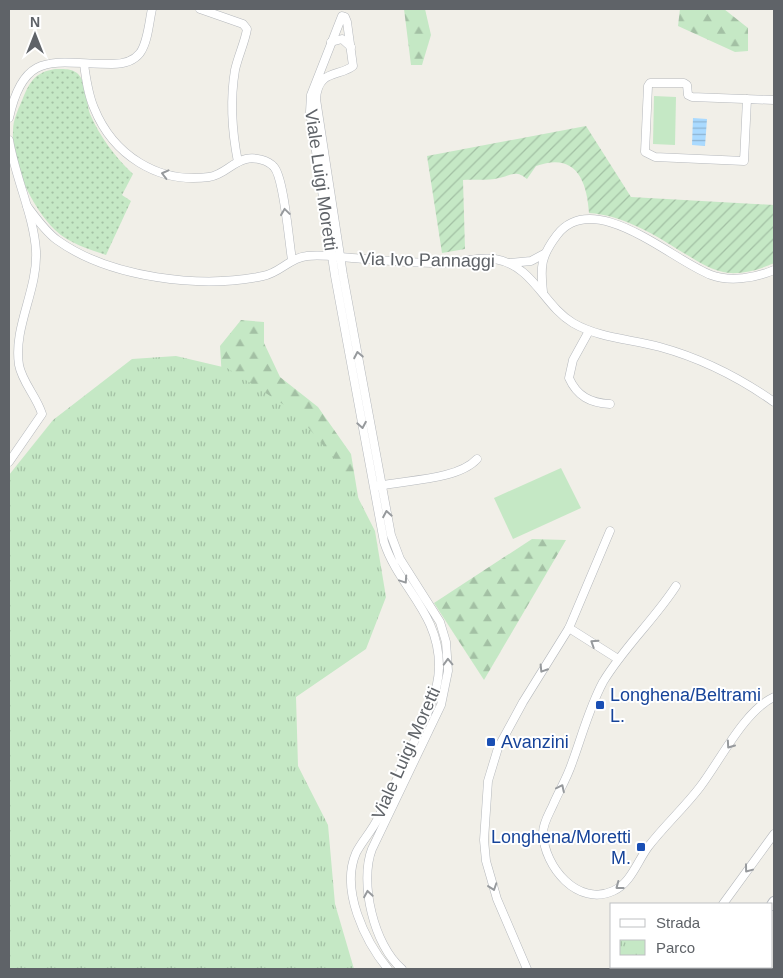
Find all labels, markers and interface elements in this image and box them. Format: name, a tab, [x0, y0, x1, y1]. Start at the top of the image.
north arrow	[10, 10, 60, 60]
text: N	[30, 14, 40, 30]
street label: Viale Luigi Moretti	[301, 108, 341, 252]
one-way arrow	[162, 170, 170, 180]
one-way arrow	[280, 207, 290, 216]
street label: Via Ivo Pannaggi	[359, 249, 495, 271]
one-way arrow	[353, 350, 364, 359]
one-way arrow	[356, 420, 366, 429]
one-way arrow	[382, 510, 392, 519]
one-way arrow	[398, 574, 407, 584]
one-way arrow	[590, 640, 599, 650]
one-way arrow	[443, 658, 453, 666]
one-way arrow	[539, 664, 549, 673]
street label: Viale Luigi Moretti	[368, 684, 444, 822]
place label: Longhena/Beltrami L.	[610, 685, 761, 726]
marker: Longhena/Beltrami L.	[594, 699, 606, 711]
place label: Avanzini	[501, 732, 569, 752]
marker: Avanzini	[485, 736, 497, 748]
one-way arrow	[727, 740, 736, 749]
one-way arrow	[555, 784, 565, 793]
place label: Longhena/Moretti M.	[491, 827, 631, 868]
marker: Longhena/Moretti M.	[635, 841, 647, 853]
one-way arrow	[746, 863, 754, 872]
one-way arrow	[615, 880, 625, 889]
one-way arrow	[487, 882, 497, 891]
one-way arrow	[364, 890, 374, 899]
legend	[610, 903, 773, 968]
text: Strada	[656, 914, 701, 931]
text: Parco	[656, 939, 695, 956]

